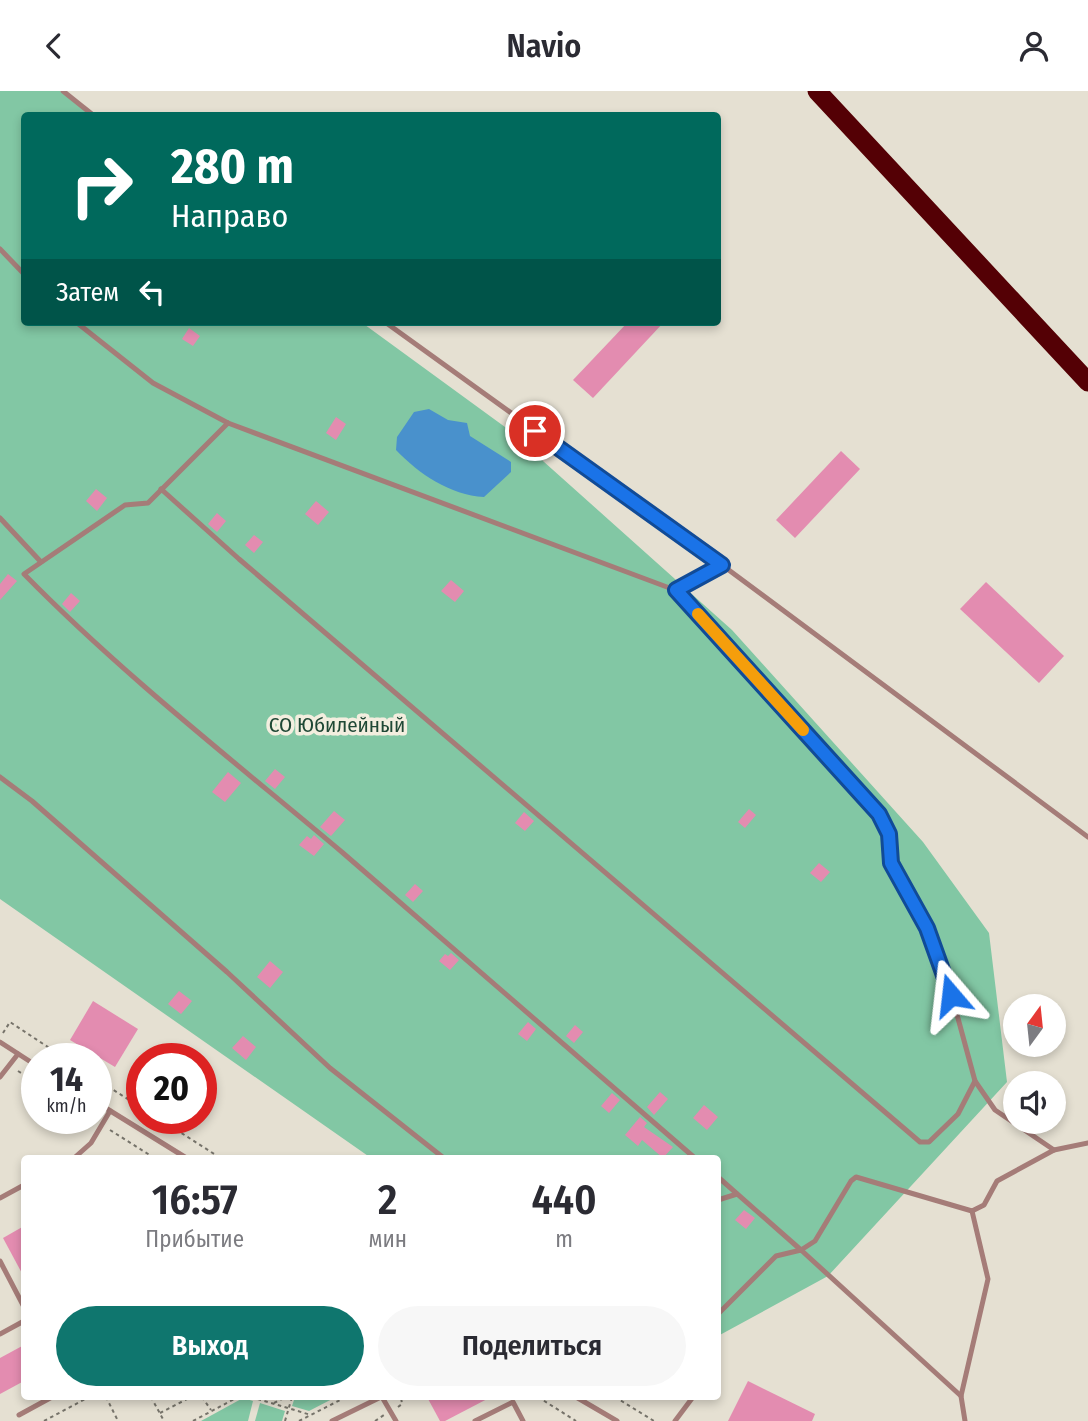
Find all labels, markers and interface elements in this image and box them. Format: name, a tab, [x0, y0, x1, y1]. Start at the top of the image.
icon: back	[35, 27, 73, 65]
text: Navio	[507, 27, 581, 65]
icon: person	[1015, 27, 1053, 65]
text: 280 m	[171, 137, 294, 196]
icon: right	[56, 140, 147, 231]
text: Направо	[171, 197, 288, 235]
icon: left	[133, 273, 171, 311]
text: Затем	[56, 277, 119, 308]
pin	[505, 401, 565, 461]
icon: arrive	[516, 412, 554, 450]
park label: СО Юбилейный	[269, 712, 405, 738]
position arrow	[914, 958, 988, 1032]
north arrow	[1003, 994, 1066, 1057]
map controls	[1003, 994, 1066, 1134]
speed limit sign: 20	[126, 1043, 217, 1134]
text: 14	[50, 1058, 83, 1100]
button: sound	[1003, 1071, 1066, 1134]
text: km/h	[46, 1095, 87, 1117]
text: 16:57	[152, 1175, 238, 1225]
text: 2	[378, 1175, 397, 1225]
text: 440	[531, 1175, 597, 1225]
text: Прибытие	[145, 1225, 244, 1253]
text: мин	[368, 1225, 407, 1253]
text: m	[555, 1225, 573, 1253]
button: Выход	[56, 1306, 364, 1386]
button: Поделиться	[378, 1306, 686, 1386]

